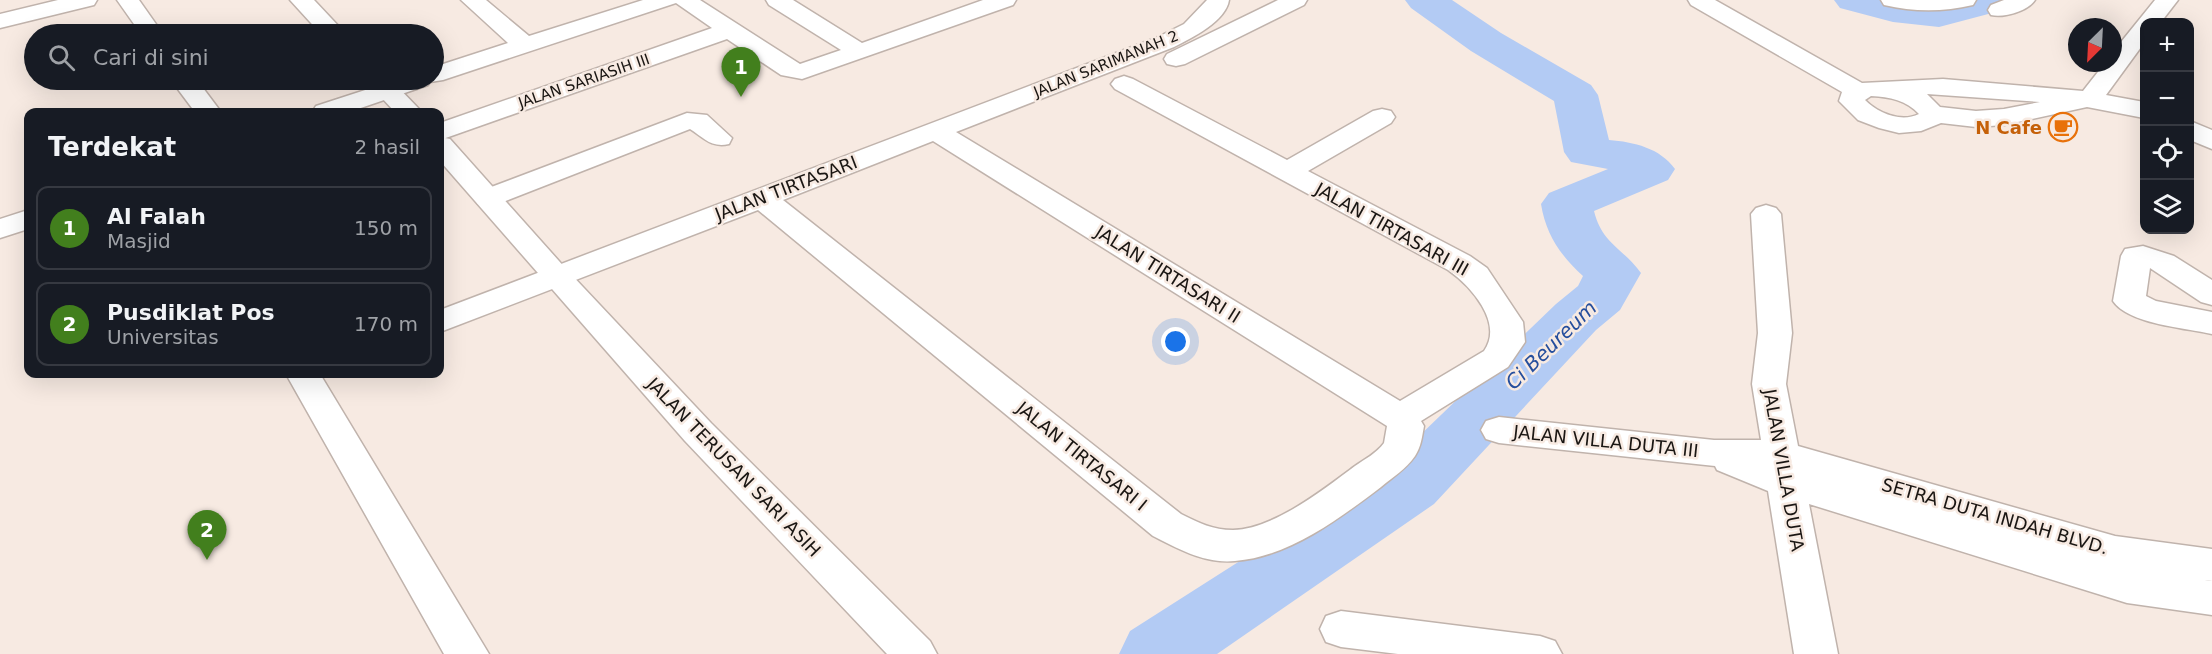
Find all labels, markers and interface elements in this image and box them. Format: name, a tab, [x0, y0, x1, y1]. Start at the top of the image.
north arrow	[2068, 18, 2122, 72]
map controls	[2140, 18, 2194, 234]
button: +	[2140, 18, 2194, 72]
search box	[24, 24, 444, 90]
street label: JALAN SARIMANAH 2	[1030, 27, 1181, 102]
icon: search	[45, 41, 78, 74]
text: Cari di sini	[93, 45, 209, 70]
pin: 1	[722, 48, 760, 97]
street label: JALAN SARIASIH III	[515, 50, 652, 112]
button: −	[2140, 72, 2194, 126]
cafe icon: N Cafe	[2047, 111, 2079, 143]
place label: N Cafe	[1975, 117, 2042, 138]
button: locate	[2140, 126, 2194, 180]
text: Terdekat	[48, 132, 176, 162]
text: 2 hasil	[354, 135, 420, 159]
street label: JALAN TIRTASARI	[711, 151, 860, 225]
street label: JALAN TIRTASARI III	[1311, 178, 1472, 280]
button: layers	[2140, 180, 2194, 234]
text: Al Falah	[107, 204, 206, 229]
text: 1	[63, 216, 76, 240]
text: 150 m	[354, 216, 418, 240]
street label: JALAN TIRTASARI II	[1091, 220, 1244, 327]
text: Masjid	[107, 229, 171, 253]
water label: Ci Beureum	[1500, 296, 1602, 394]
text: Pusdiklat Pos	[107, 300, 275, 325]
text: 2	[63, 312, 76, 336]
text: 170 m	[354, 312, 418, 336]
text: Universitas	[107, 325, 219, 349]
your location	[1161, 327, 1190, 356]
street label: JALAN TERUSAN SARI ASIH	[642, 372, 825, 561]
street label: JALAN VILLA DUTA	[1759, 386, 1809, 553]
street label: JALAN TIRTASARI I	[1012, 396, 1151, 515]
street label: JALAN VILLA DUTA III	[1511, 421, 1700, 461]
street label: SETRA DUTA INDAH BLVD.	[1879, 474, 2111, 558]
pin: 2	[188, 510, 226, 560]

